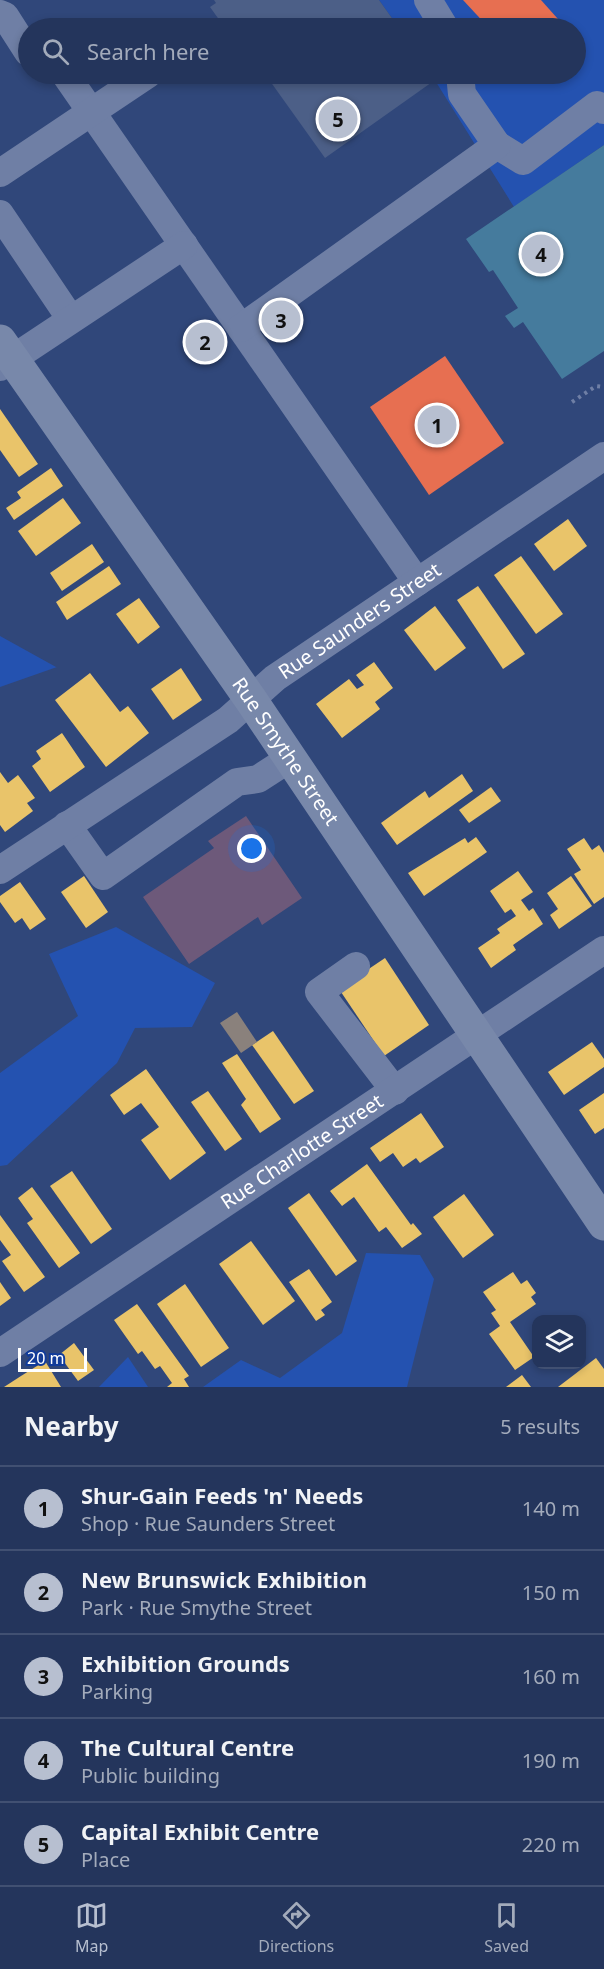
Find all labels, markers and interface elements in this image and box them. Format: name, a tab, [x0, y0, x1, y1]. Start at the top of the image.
search box	[18, 18, 586, 84]
icon: search	[39, 35, 72, 68]
text: Search here	[87, 36, 209, 66]
pin: 5	[318, 96, 358, 142]
pin: 4	[522, 232, 560, 276]
pin: 3	[262, 298, 300, 342]
pin: 2	[186, 320, 224, 364]
pin: 1	[418, 402, 456, 448]
street label: Rue Saunders Street	[273, 556, 446, 685]
street label: Rue Smythe Street	[226, 672, 346, 830]
your location	[237, 834, 266, 863]
street label: Rue Charlotte Street	[215, 1087, 388, 1215]
map controls	[532, 1315, 586, 1369]
button: layers	[532, 1315, 586, 1369]
scale bar	[18, 1345, 87, 1372]
text: 20 m	[27, 1347, 64, 1369]
text: Nearby	[24, 1408, 119, 1444]
text: 5 results	[500, 1413, 580, 1440]
text: Shur-Gain Feeds 'n' Needs	[81, 1480, 363, 1510]
text: 1	[38, 1495, 49, 1522]
text: 140 m	[522, 1495, 580, 1522]
text: Shop · Rue Saunders Street	[81, 1510, 335, 1537]
text: New Brunswick Exhibition	[81, 1564, 367, 1594]
text: 2	[38, 1579, 49, 1606]
text: 150 m	[522, 1579, 580, 1606]
text: Park · Rue Smythe Street	[81, 1594, 312, 1621]
text: Exhibition Grounds	[81, 1648, 290, 1678]
text: 3	[38, 1663, 49, 1690]
text: 160 m	[522, 1663, 580, 1690]
text: Parking	[81, 1678, 153, 1705]
text: The Cultural Centre	[81, 1732, 294, 1762]
text: 4	[38, 1747, 49, 1774]
text: 190 m	[522, 1747, 580, 1774]
text: Public building	[81, 1762, 220, 1789]
text: Capital Exhibit Centre	[81, 1816, 319, 1846]
text: 5	[38, 1831, 49, 1858]
text: 220 m	[522, 1831, 580, 1858]
text: Place	[81, 1846, 130, 1873]
tab: Map	[75, 1899, 108, 1957]
tab: Directions	[258, 1899, 334, 1957]
tab: Saved	[484, 1899, 529, 1957]

